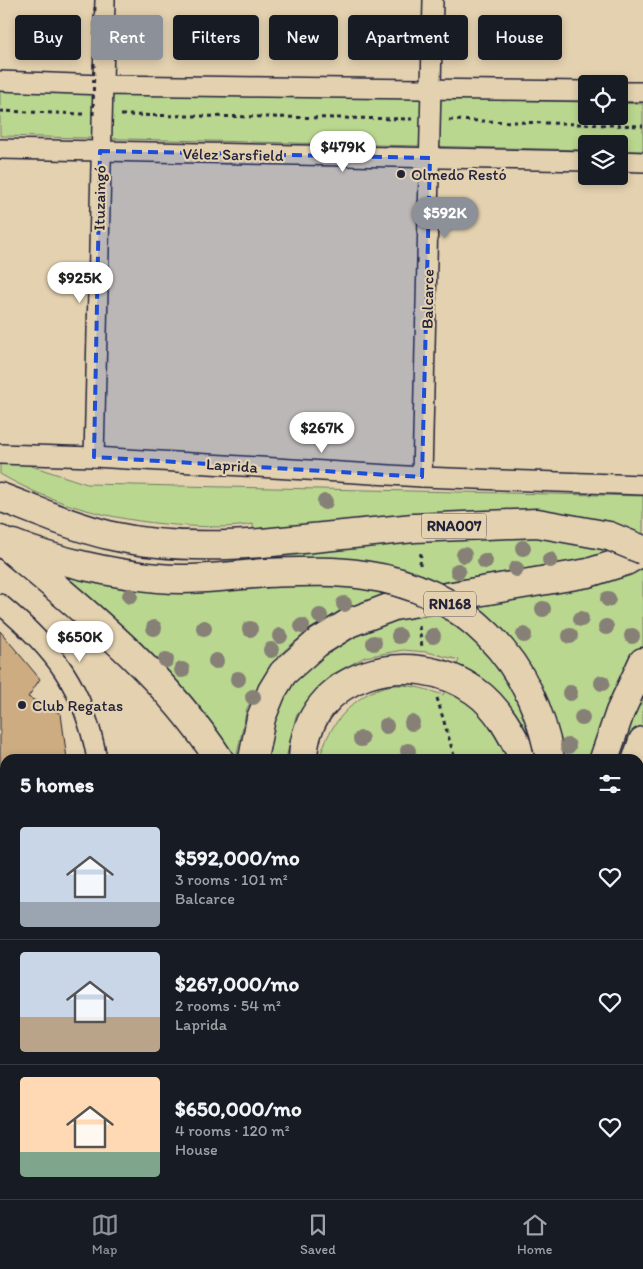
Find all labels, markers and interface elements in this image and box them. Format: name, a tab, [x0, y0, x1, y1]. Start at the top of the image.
chip: Buy	[15, 15, 81, 60]
chip: Rent	[91, 15, 163, 60]
chip: Filters	[173, 15, 259, 60]
chip: New	[269, 15, 338, 60]
chip: Apartment	[348, 15, 468, 60]
chip: House	[478, 15, 562, 60]
map controls	[578, 75, 628, 185]
button: locate	[578, 75, 628, 125]
pin: $479K	[308, 130, 378, 173]
button: layers	[578, 135, 628, 185]
text: $479K	[321, 137, 365, 156]
street label: Vélez Sarsfield	[182, 144, 284, 165]
street label: Ituzaingó	[89, 165, 110, 231]
place label: Olmedo Restó	[411, 165, 507, 184]
marker: Olmedo Restó	[395, 168, 407, 180]
pin: $592K	[410, 196, 480, 239]
text: $592K	[423, 203, 467, 222]
pin: $925K	[45, 262, 115, 304]
text: $925K	[58, 268, 102, 287]
street label: Balcarce	[417, 269, 438, 329]
pin: $267K	[287, 412, 357, 454]
text: $267K	[300, 418, 344, 437]
street label: Laprida	[205, 454, 259, 477]
road number: RNA007	[422, 514, 486, 538]
road number: RN168	[424, 592, 476, 616]
pin: $650K	[45, 620, 115, 663]
text: $650K	[57, 627, 103, 646]
place label: Club Regatas	[32, 696, 123, 715]
marker: Club Regatas	[16, 699, 28, 711]
icon: filters	[596, 770, 624, 798]
text: 5 homes	[20, 772, 94, 797]
text: $592,000/mo	[175, 845, 300, 870]
icon: home	[60, 847, 120, 907]
icon: heart	[596, 863, 624, 891]
text: 3 rooms · 101 m²	[175, 870, 288, 889]
text: Balcarce	[175, 889, 235, 908]
text: $267,000/mo	[175, 971, 299, 996]
icon: home	[60, 972, 120, 1032]
icon: heart	[596, 988, 624, 1016]
text: 2 rooms · 54 m²	[175, 996, 281, 1015]
text: Laprida	[175, 1015, 227, 1034]
text: $650,000/mo	[175, 1096, 302, 1121]
icon: home	[60, 1097, 120, 1157]
icon: heart	[596, 1113, 624, 1141]
text: 4 rooms · 120 m²	[175, 1121, 290, 1140]
text: House	[175, 1140, 218, 1159]
tab: Map	[91, 1211, 119, 1258]
tab: Saved	[300, 1211, 336, 1258]
tab: Home	[517, 1211, 552, 1258]

